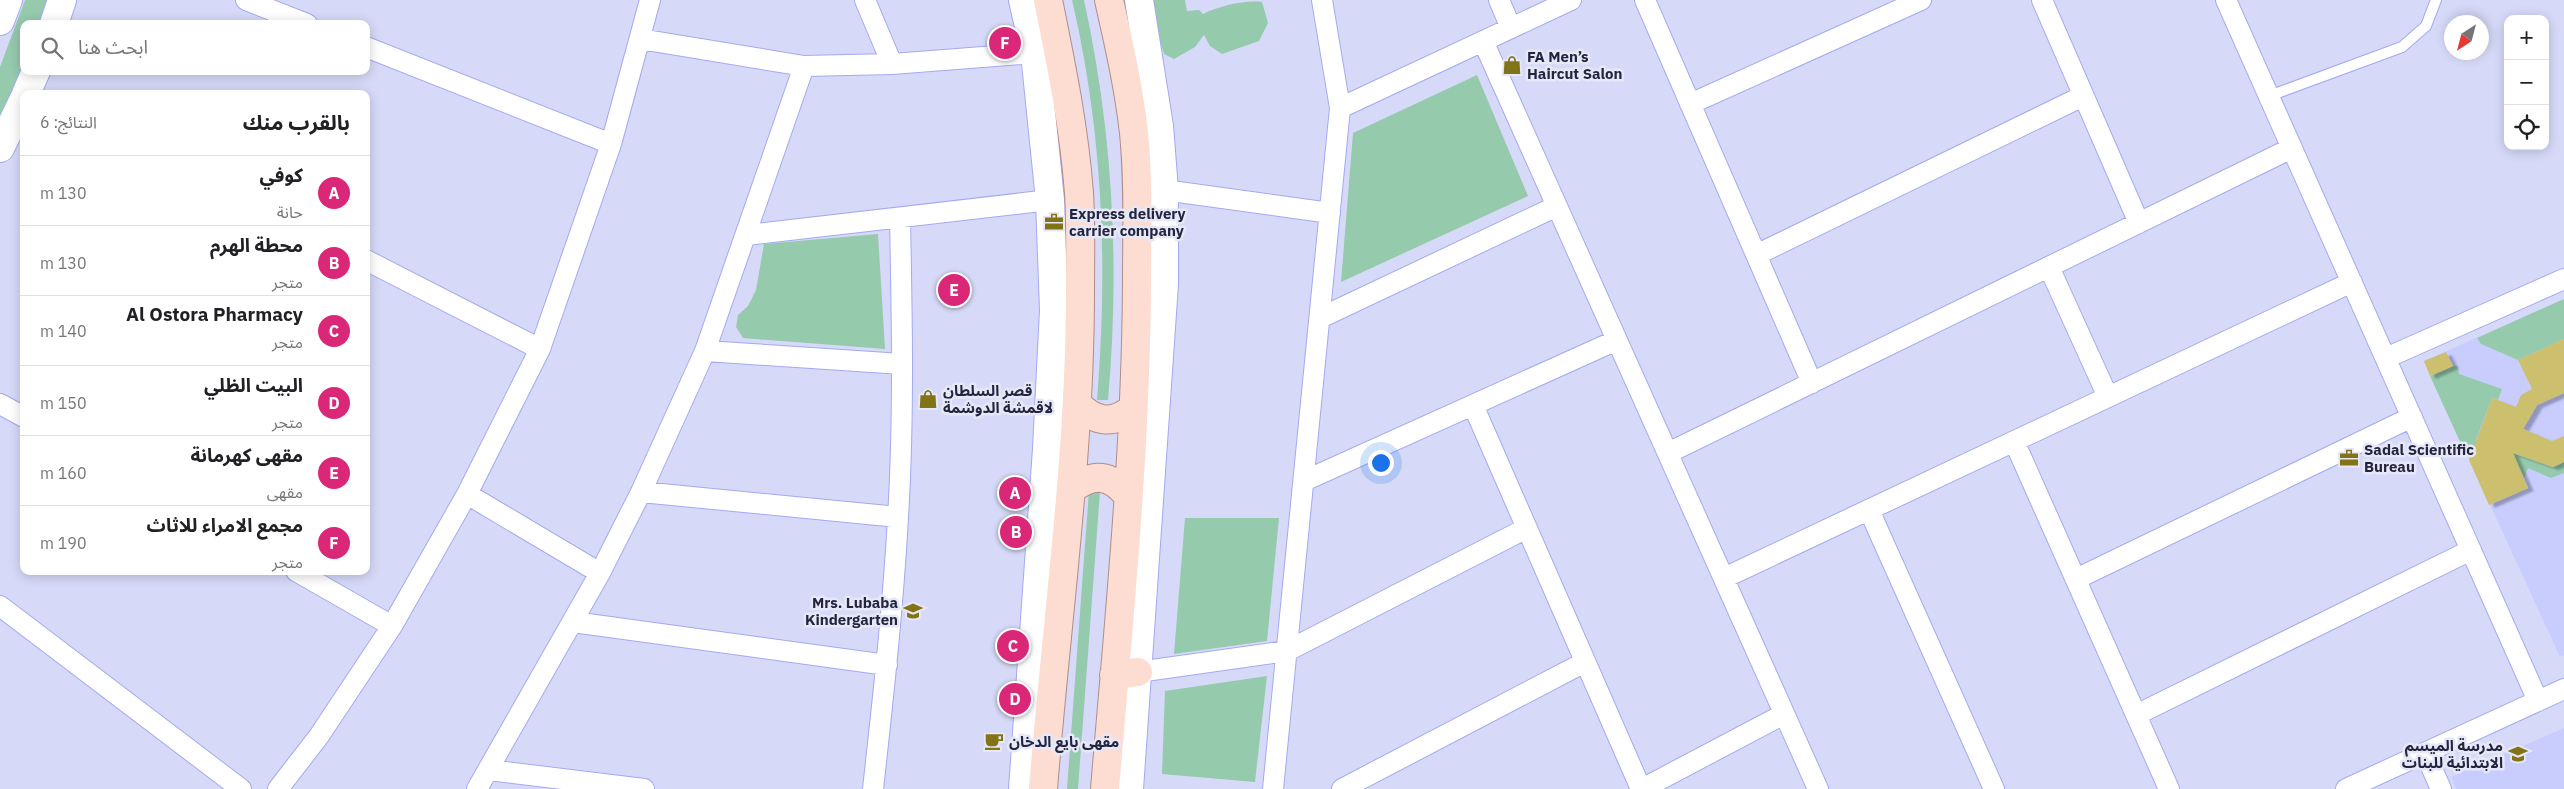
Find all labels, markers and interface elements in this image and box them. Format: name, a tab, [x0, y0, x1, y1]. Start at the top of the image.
north arrow	[2444, 15, 2489, 60]
map controls	[2504, 15, 2549, 150]
button: +	[2504, 15, 2549, 60]
search box	[20, 20, 370, 75]
pin: F	[989, 24, 1021, 62]
icon: search	[38, 34, 66, 62]
text: ابحث هنا	[78, 35, 148, 59]
place label: FA Men’s Haircut Salon	[1527, 47, 1623, 83]
shop icon: FA Men’s Haircut Salon	[1501, 54, 1523, 76]
button: −	[2504, 60, 2549, 105]
button: locate	[2504, 105, 2549, 150]
text: بالقرب منك	[243, 108, 350, 136]
text: النتائج: 6	[40, 112, 97, 132]
text: كوفي	[260, 163, 303, 187]
text: 130 m	[40, 183, 87, 203]
text: A	[329, 183, 339, 203]
text: حانة	[277, 202, 303, 222]
place label: Express delivery carrier company	[1069, 204, 1186, 240]
office icon: Express delivery carrier company	[1043, 211, 1065, 233]
text: محطة الهرم	[210, 233, 303, 257]
text: 130 m	[40, 253, 87, 273]
text: B	[329, 253, 339, 273]
pin: E	[938, 271, 970, 309]
text: متجر	[272, 272, 303, 292]
text: Al Ostora Pharmacy	[126, 302, 303, 326]
text: 140 m	[40, 321, 87, 341]
text: C	[329, 321, 339, 341]
text: متجر	[272, 332, 303, 352]
text: البيت الظلي	[204, 373, 303, 397]
place label: قصر السلطان لاقمشة الدوشمة	[943, 381, 1053, 417]
shop icon: قصر السلطان لاقمشة الدوشمة	[917, 388, 939, 410]
text: 150 m	[40, 393, 87, 413]
text: D	[328, 393, 340, 413]
text: متجر	[272, 412, 303, 432]
place label: Sadal Scientific Bureau	[2364, 440, 2474, 476]
text: مقهى كهرمانة	[190, 443, 303, 467]
office icon: Sadal Scientific Bureau	[2338, 447, 2360, 469]
your location	[1368, 450, 1394, 476]
text: 160 m	[40, 463, 87, 483]
text: E	[329, 463, 339, 483]
pin: A	[999, 474, 1031, 512]
text: مقهى	[267, 482, 303, 502]
text: مجمع الامراء للاثاث	[147, 513, 303, 537]
pin: B	[1000, 513, 1032, 551]
text: 190 m	[40, 533, 87, 553]
text: F	[329, 533, 339, 553]
text: متجر	[272, 552, 303, 572]
place label: Mrs. Lubaba Kindergarten	[805, 593, 898, 629]
school or university icon: Mrs. Lubaba Kindergarten	[902, 600, 924, 622]
pin: C	[997, 627, 1029, 665]
pin: D	[999, 680, 1031, 718]
cafe icon: مقهى بايع الدخان	[983, 730, 1005, 752]
place label: مقهى بايع الدخان	[1009, 732, 1119, 753]
place label: مدرسة الميسم الابتدائية للبنات	[2402, 736, 2503, 772]
school or university icon: مدرسة الميسم الابتدائية للبنات	[2507, 743, 2529, 765]

